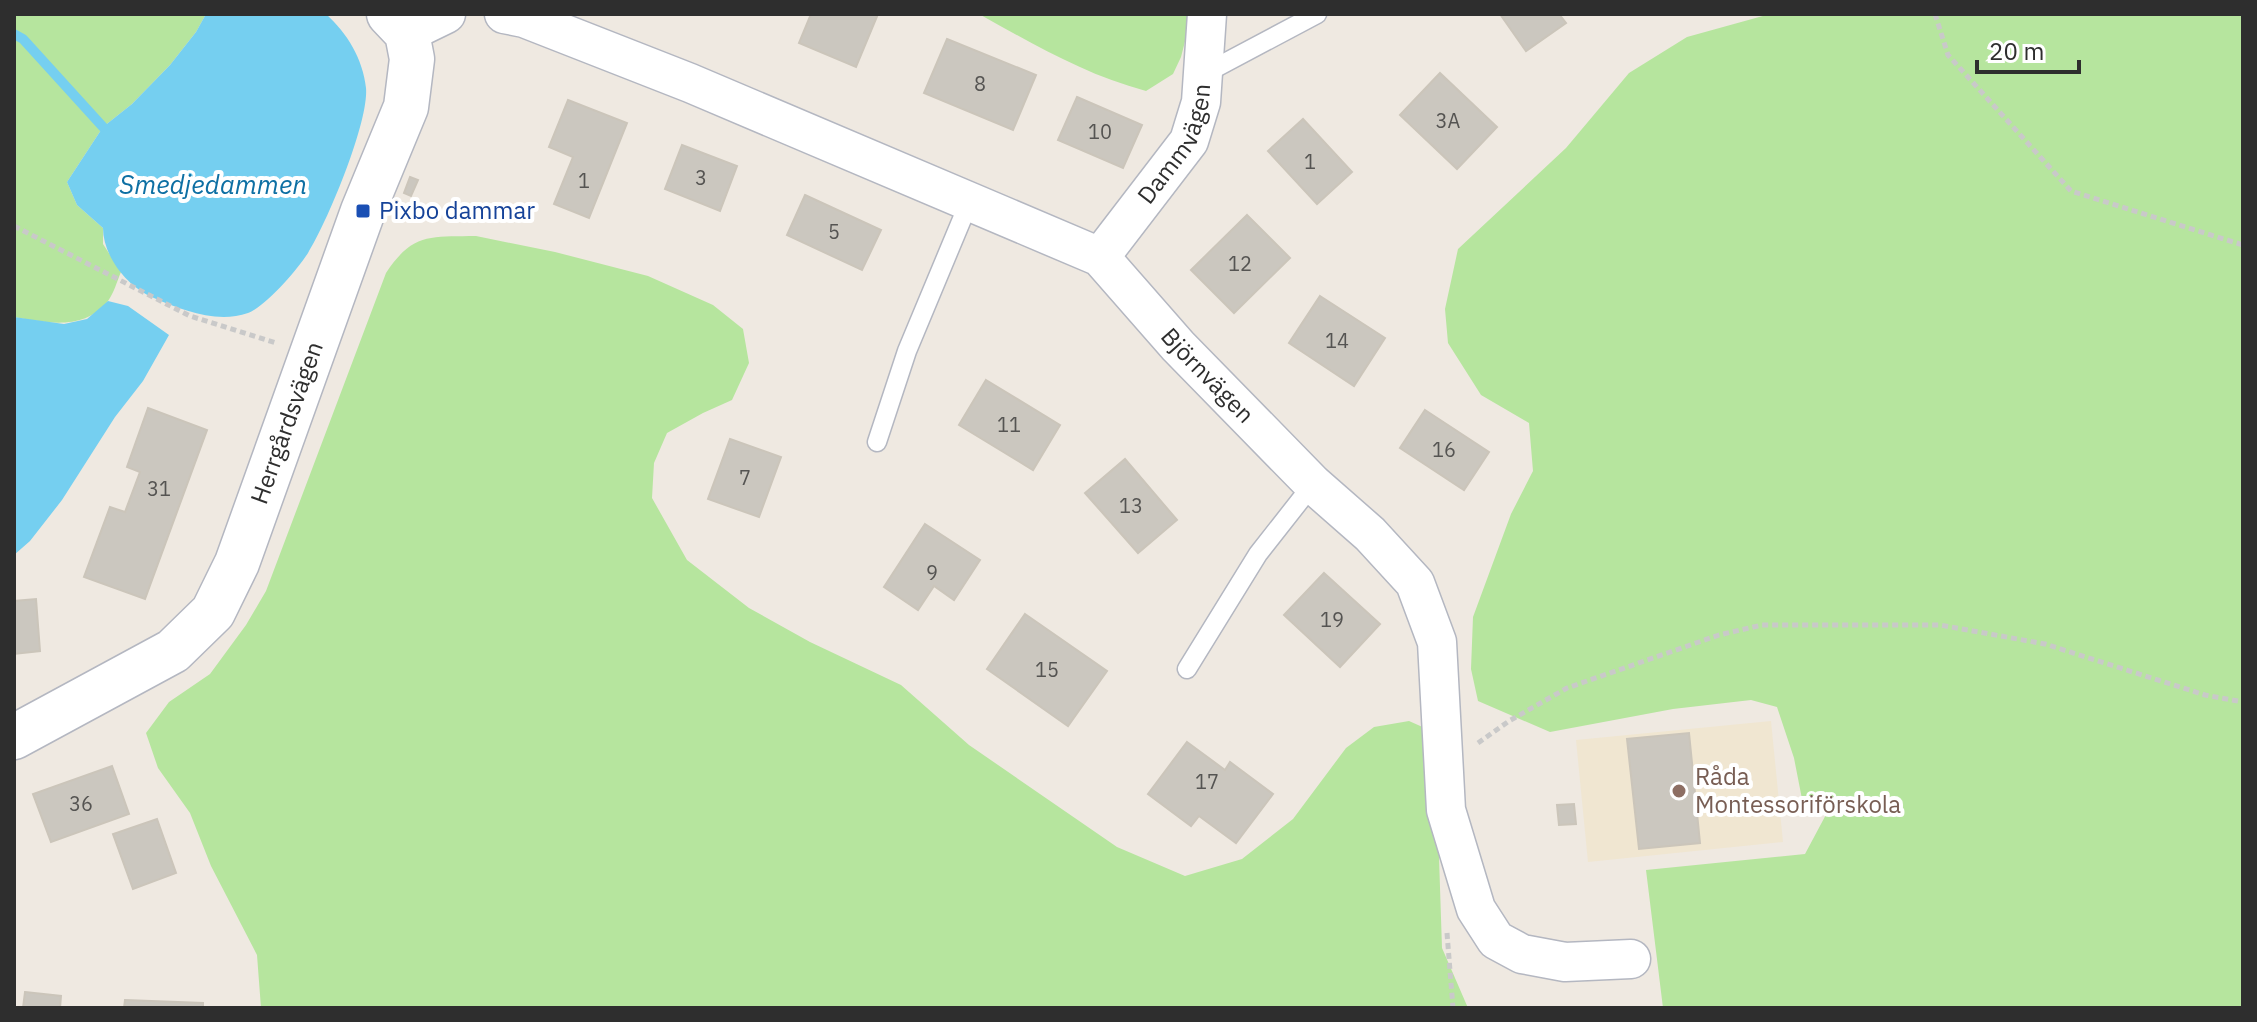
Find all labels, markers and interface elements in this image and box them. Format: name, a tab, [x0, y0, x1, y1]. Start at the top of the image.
scale bar	[1977, 24, 2079, 74]
text: 20 m	[1989, 35, 2044, 67]
house number: 8	[974, 70, 986, 97]
street label: Dammvägen	[1130, 83, 1217, 210]
house number: 3A	[1436, 107, 1461, 134]
house number: 10	[1088, 118, 1112, 145]
house number: 1	[1304, 148, 1316, 175]
house number: 3	[695, 164, 707, 191]
water label: Smedjedammen	[119, 167, 307, 201]
house number: 1	[578, 167, 590, 194]
place label: Pixbo dammar	[379, 194, 535, 226]
marker: Pixbo dammar	[354, 202, 372, 220]
house number: 5	[828, 218, 840, 245]
house number: 12	[1228, 250, 1252, 277]
street label: Björnvägen	[1154, 321, 1262, 430]
house number: 14	[1325, 327, 1349, 354]
street label: Herrgårdsvägen	[242, 337, 330, 508]
house number: 11	[997, 411, 1021, 438]
house number: 16	[1432, 436, 1456, 463]
house number: 7	[739, 464, 751, 491]
house number: 31	[147, 475, 171, 502]
house number: 13	[1119, 492, 1143, 519]
house number: 9	[926, 559, 938, 586]
house number: 19	[1320, 606, 1344, 633]
house number: 15	[1035, 656, 1059, 683]
place label: Råda Montessoriförskola	[1695, 760, 1901, 820]
house number: 17	[1195, 768, 1219, 795]
marker: Råda Montessoriförskola	[1670, 782, 1688, 800]
house number: 36	[69, 790, 93, 817]

